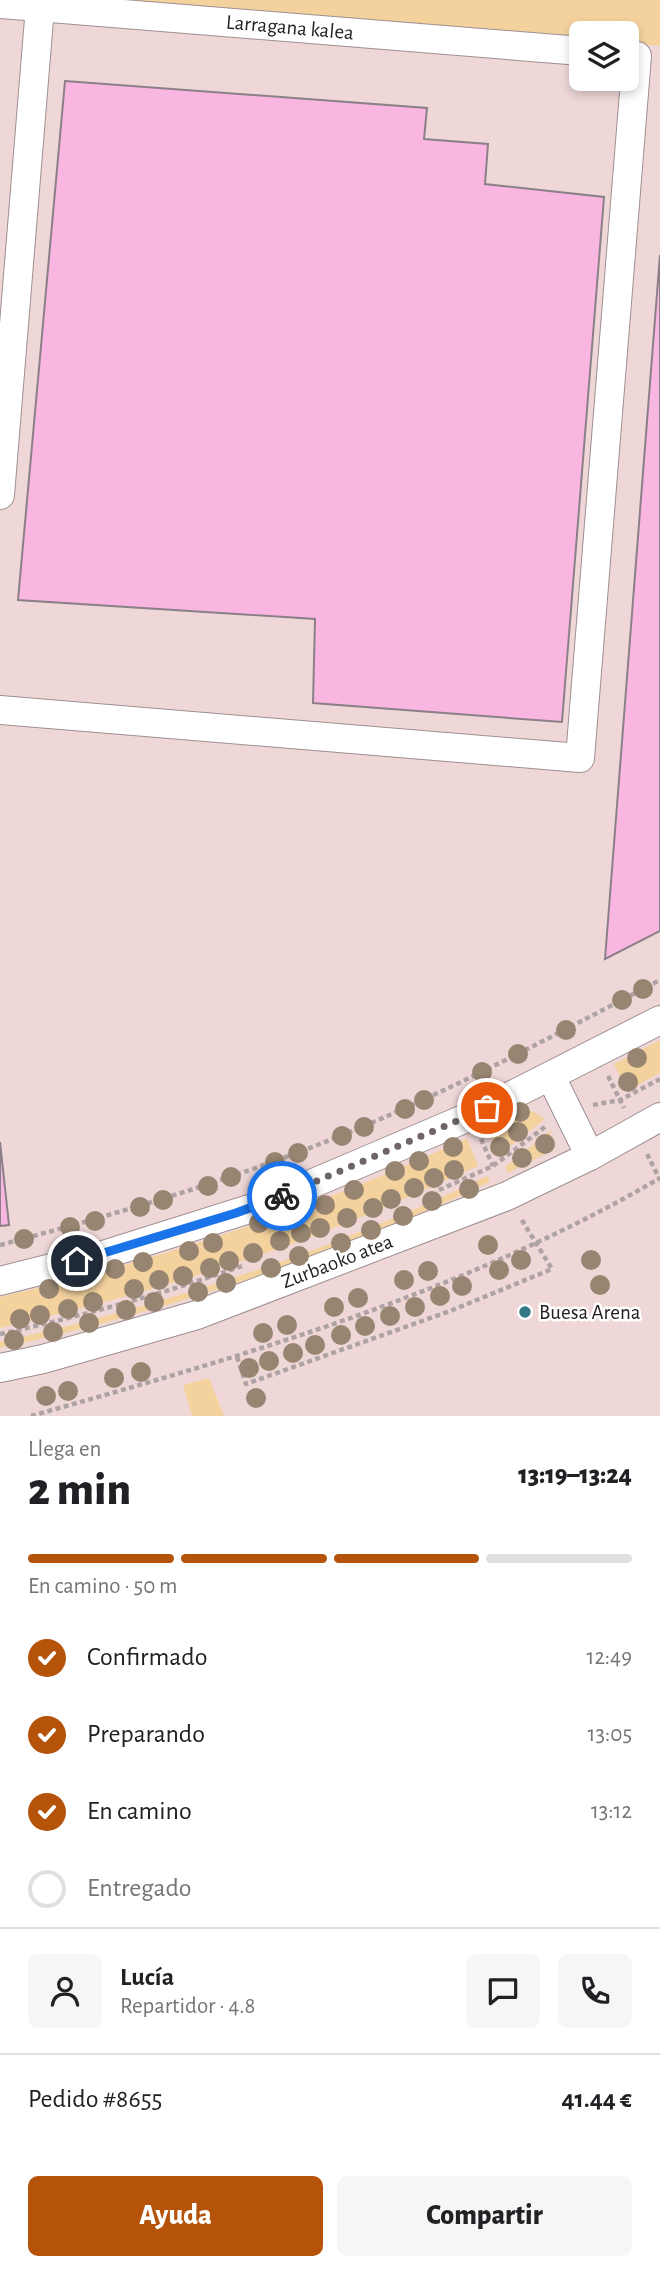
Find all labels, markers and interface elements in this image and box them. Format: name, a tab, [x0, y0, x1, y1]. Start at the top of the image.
street label: Larragana kalea	[225, 11, 355, 44]
map controls	[569, 21, 639, 91]
button: layers	[569, 21, 639, 91]
pin	[457, 1078, 517, 1138]
icon: bag	[468, 1089, 506, 1127]
courier	[247, 1161, 317, 1231]
icon: bike	[263, 1177, 301, 1215]
pin	[47, 1231, 107, 1291]
street label: Zurbaoko atea	[279, 1231, 396, 1292]
icon: home	[58, 1242, 96, 1280]
place label: Buesa Arena	[539, 1302, 641, 1323]
marker: Buesa Arena	[517, 1304, 533, 1320]
text: Llega en	[28, 1438, 101, 1461]
text: 13:19–13:24	[518, 1462, 632, 1488]
text: 2 min	[28, 1467, 131, 1513]
text: En camino · 50 m	[28, 1575, 177, 1598]
icon: check	[28, 1639, 66, 1677]
text: Confirmado	[87, 1644, 208, 1670]
text: 12:49	[586, 1646, 632, 1669]
icon: check	[28, 1716, 66, 1754]
text: Preparando	[87, 1721, 205, 1747]
text: 13:05	[588, 1723, 632, 1746]
icon: check	[28, 1793, 66, 1831]
text: En camino	[87, 1798, 192, 1824]
text: 13:12	[591, 1800, 632, 1823]
text: Entregado	[87, 1875, 192, 1901]
button: person	[28, 1954, 102, 2028]
button: chat	[466, 1954, 540, 2028]
button: phone	[558, 1954, 632, 2028]
text: Lucía	[120, 1964, 174, 1990]
text: Repartidor · 4.8	[120, 1995, 255, 2018]
text: Pedido #8655	[28, 2086, 162, 2112]
text: 41.44 €	[561, 2086, 632, 2112]
button: Ayuda	[28, 2176, 323, 2256]
button: Compartir	[337, 2176, 632, 2256]

